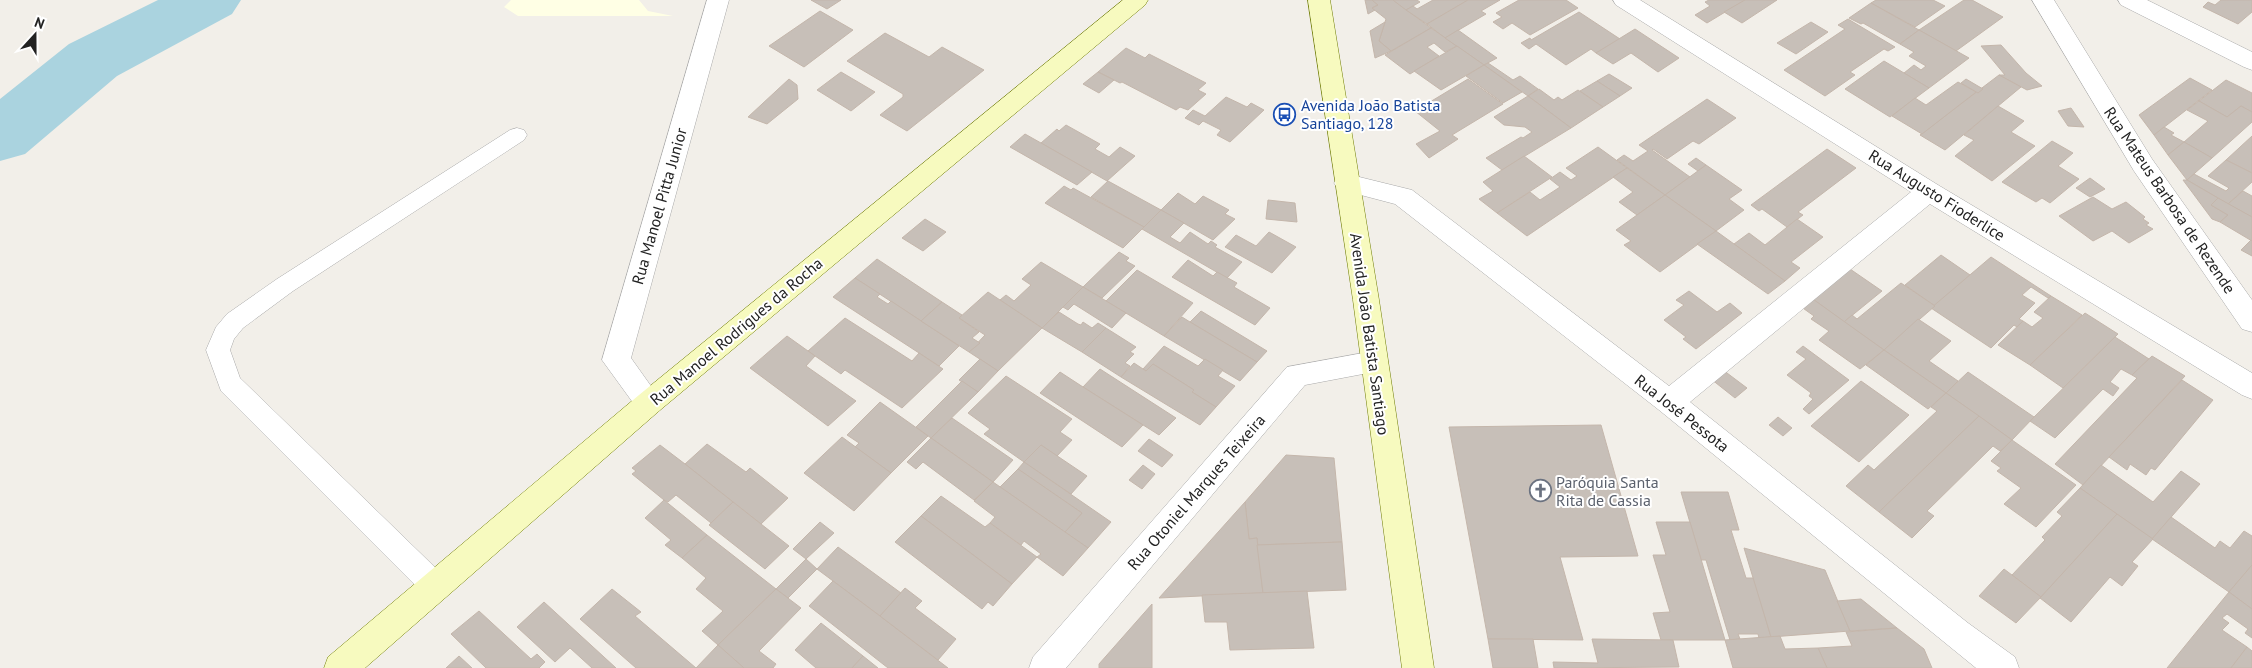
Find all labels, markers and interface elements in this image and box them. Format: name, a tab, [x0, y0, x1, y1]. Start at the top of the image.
north arrow	[10, 10, 60, 60]
text: N	[32, 13, 47, 33]
place label: Avenida João Batista Santiago, 128	[1301, 95, 1440, 133]
bus stop icon: Avenida João Batista Santiago, 128	[1273, 102, 1297, 126]
street label: Rua Mateus Barbosa de Rezende	[2100, 103, 2240, 297]
street label: Rua Manoel Pitta Junior	[627, 125, 691, 287]
street label: Rua Augusto Fioderlice	[1865, 145, 2009, 245]
street label: Avenida João Batista Santiago	[1346, 232, 1394, 436]
street label: Rua Manoel Rodrigues da Rocha	[646, 253, 826, 409]
street label: Rua José Pessota	[1631, 370, 1733, 456]
street label: Rua Otoniel Marques Teixeira	[1123, 410, 1269, 574]
place label: Paróquia Santa Rita de Cassia	[1556, 472, 1659, 510]
church icon: Paróquia Santa Rita de Cassia	[1528, 479, 1552, 503]

